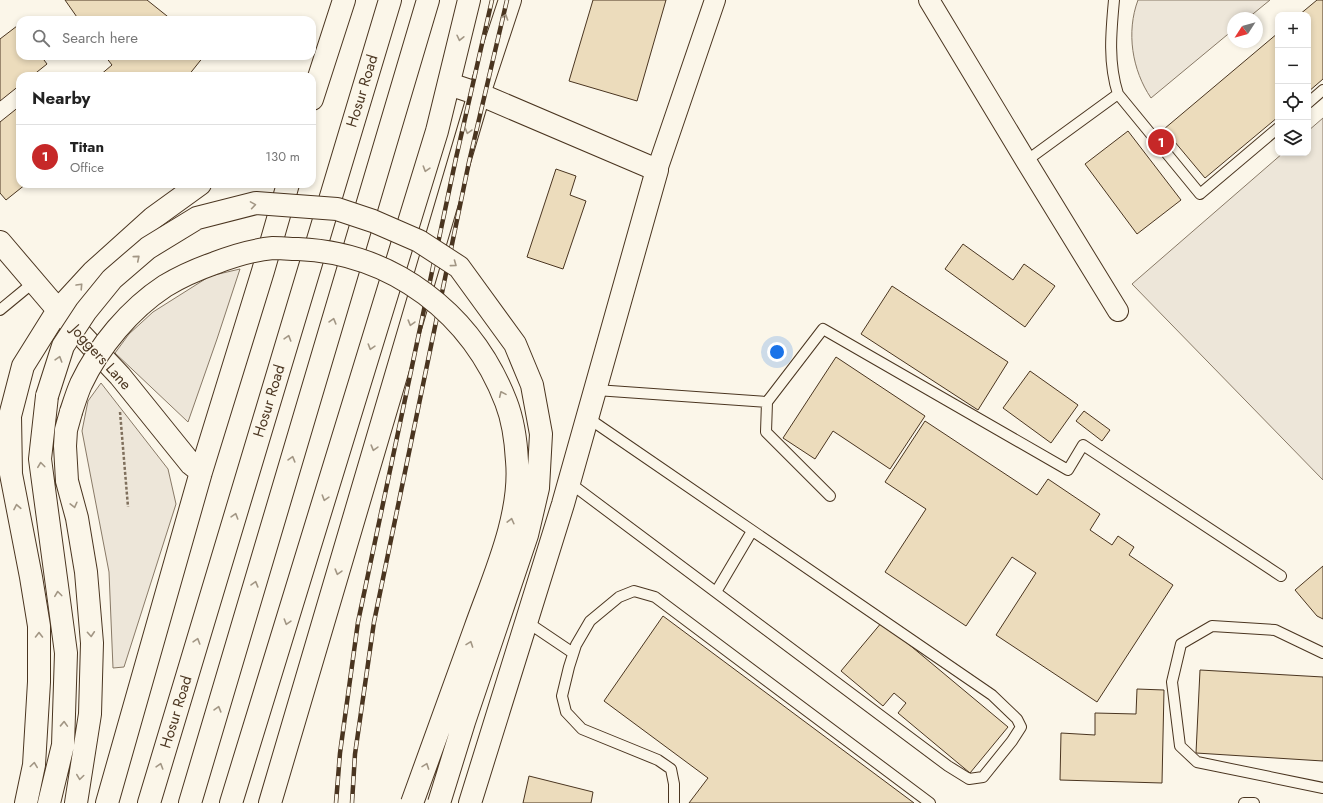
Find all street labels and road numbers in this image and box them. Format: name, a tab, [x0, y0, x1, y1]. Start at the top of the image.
street label: Hosur Road	[341, 52, 383, 130]
street label: Joggers Lane	[64, 318, 137, 395]
street label: Hosur Road	[248, 362, 290, 440]
street label: Hosur Road	[155, 673, 197, 751]

